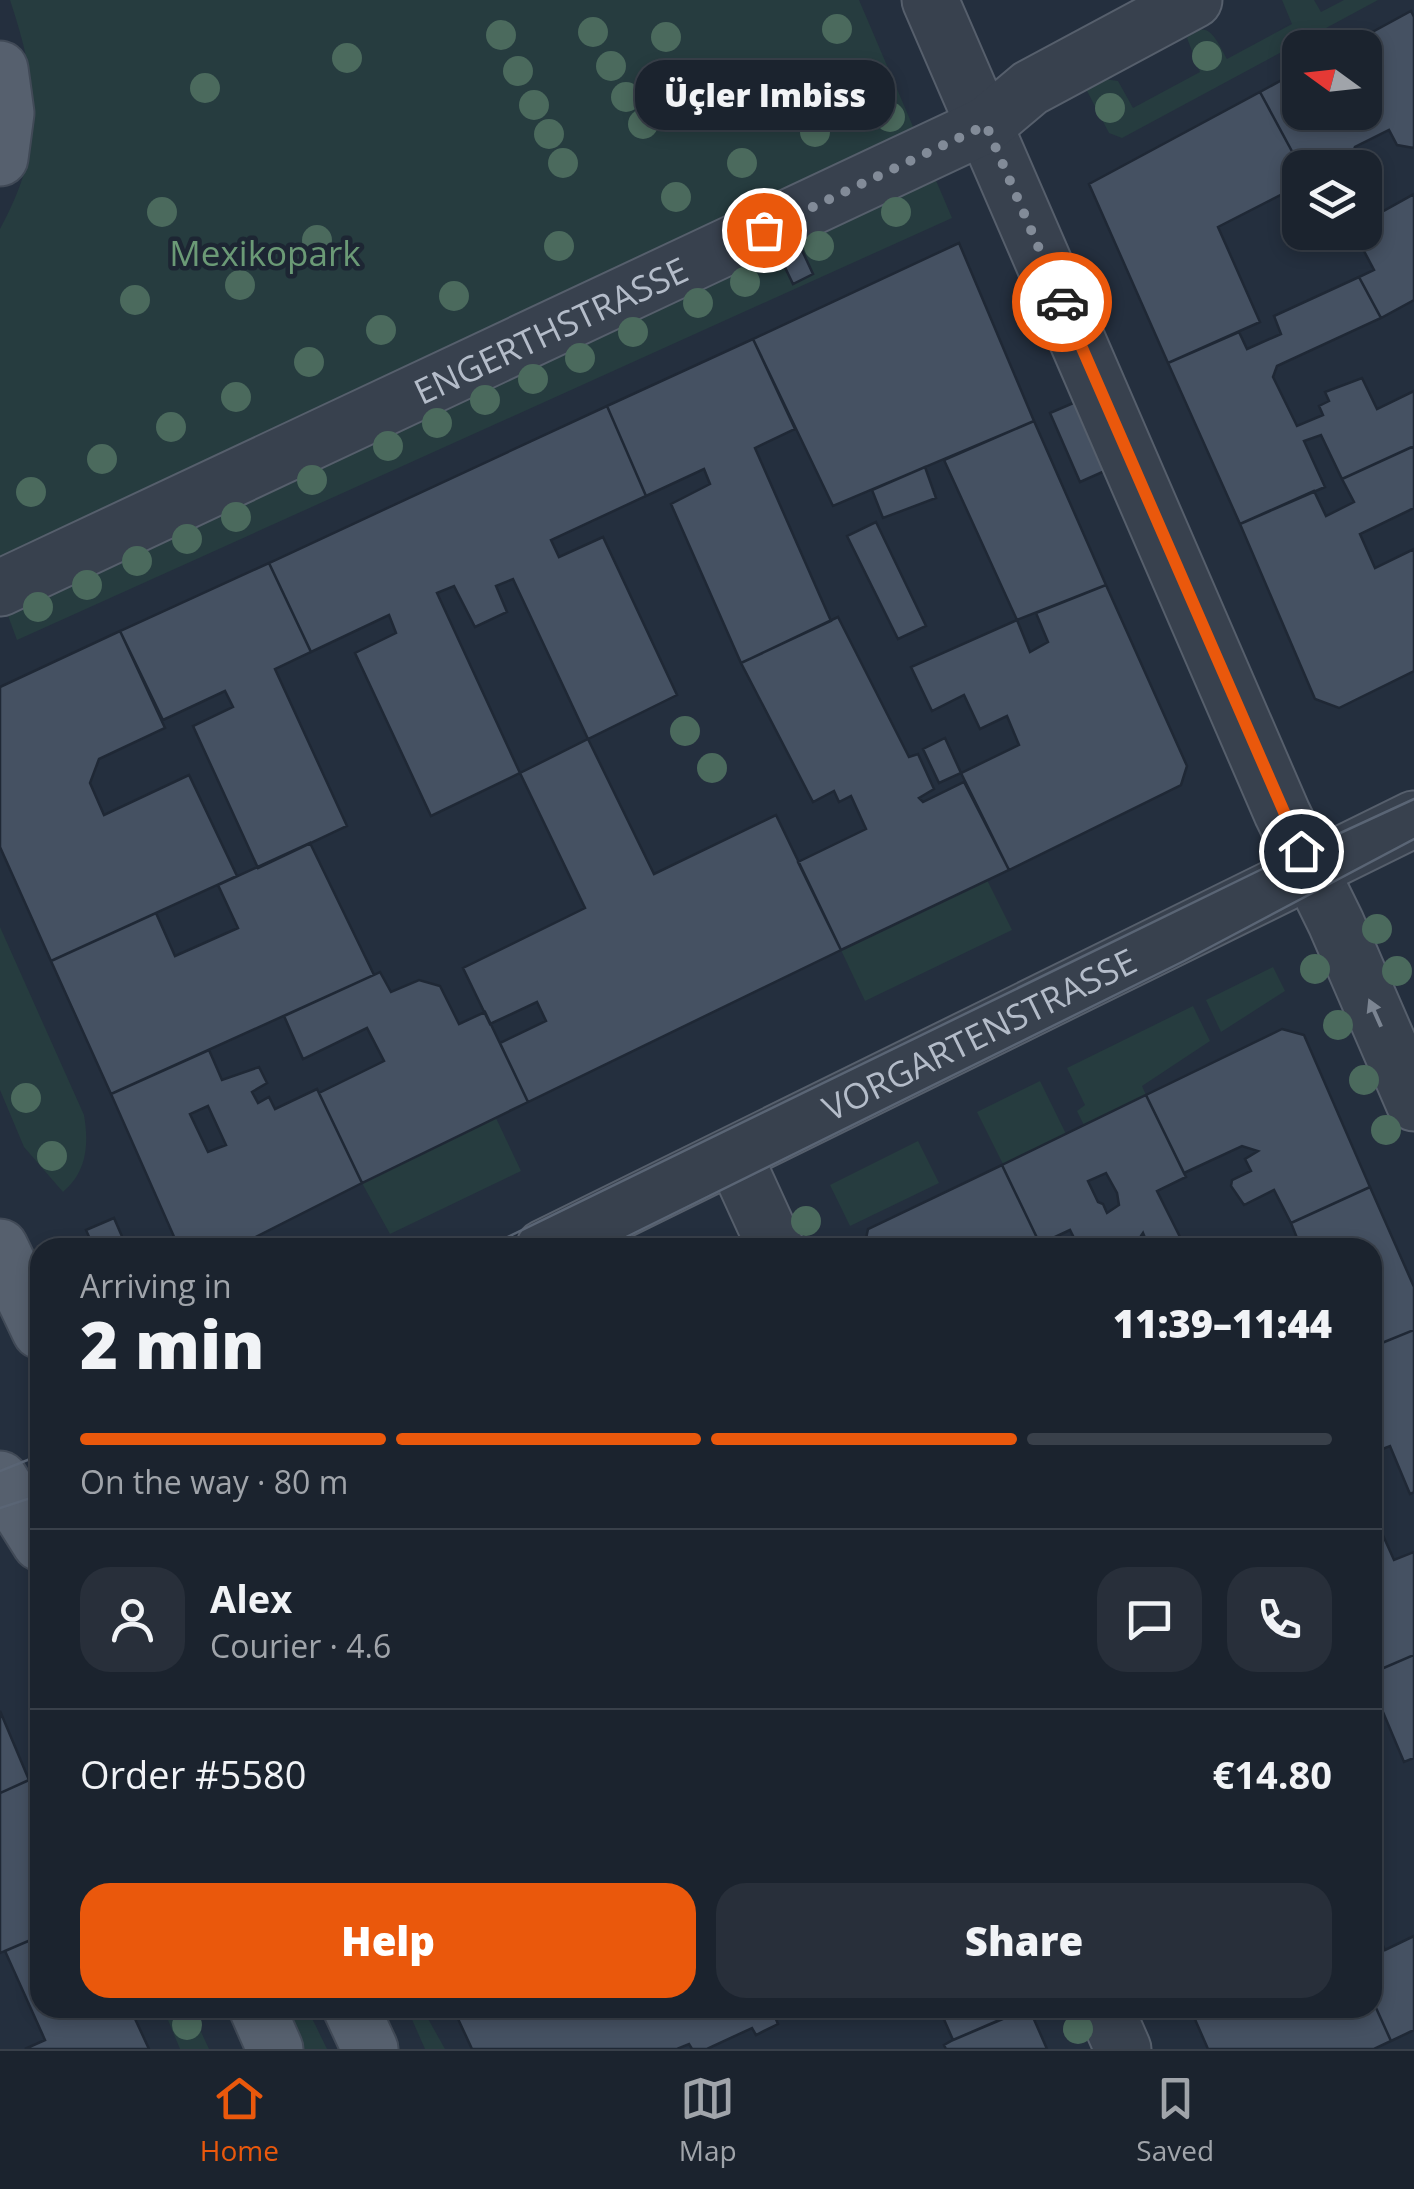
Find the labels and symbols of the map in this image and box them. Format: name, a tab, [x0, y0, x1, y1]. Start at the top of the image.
north arrow	[1282, 30, 1382, 130]
callout: Üçler Imbiss	[634, 60, 894, 130]
pin	[722, 188, 807, 273]
park label: Mexikopark	[169, 229, 361, 276]
street label: ENGERTHSTRASSE	[406, 245, 695, 414]
courier	[1012, 252, 1112, 352]
pin	[1259, 809, 1344, 894]
street label: VORGARTENSTRASSE	[814, 936, 1144, 1131]
one-way arrow	[1367, 998, 1383, 1028]

